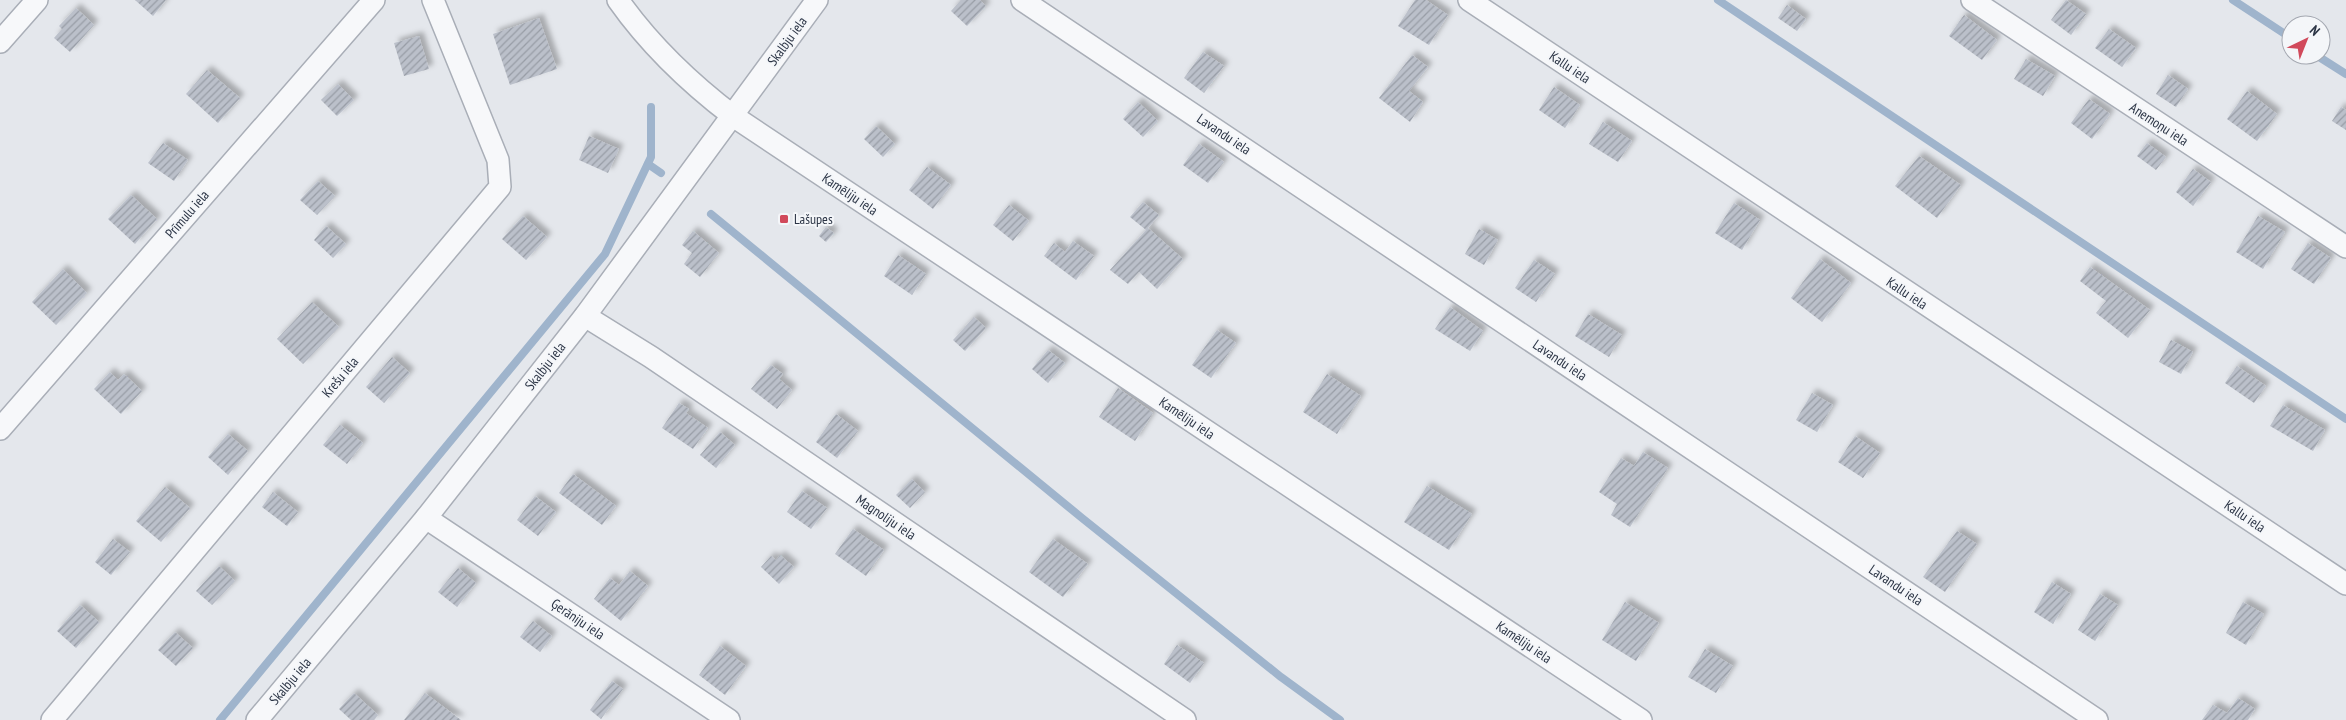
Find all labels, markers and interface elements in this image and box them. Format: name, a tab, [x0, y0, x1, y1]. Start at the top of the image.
street label: Skalbju iela	[763, 13, 811, 69]
north arrow	[2281, 15, 2331, 65]
text: N	[2306, 21, 2324, 40]
street label: Kallu iela	[1546, 47, 1594, 87]
street label: Anemoņu iela	[2126, 98, 2192, 150]
street label: Lavandu iela	[1194, 109, 1254, 159]
street label: Kamēliju iela	[819, 169, 881, 219]
street label: Prīmulu iela	[161, 186, 213, 242]
place label: Lašupes	[794, 210, 833, 228]
marker: Lašupes	[778, 213, 790, 225]
street label: Kallu iela	[1883, 273, 1931, 313]
street label: Lavandu iela	[1530, 335, 1590, 385]
street label: Skalbju iela	[521, 338, 569, 394]
street label: Krešu iela	[318, 353, 362, 401]
street label: Kamēliju iela	[1156, 393, 1218, 443]
street label: Magnoliju iela	[852, 490, 920, 544]
street label: Kallu iela	[2221, 496, 2269, 536]
street label: Lavandu iela	[1866, 560, 1926, 610]
street label: Ģerāniju iela	[548, 594, 608, 644]
street label: Kamēliju iela	[1493, 617, 1555, 667]
street label: Skalbju iela	[265, 654, 315, 708]

